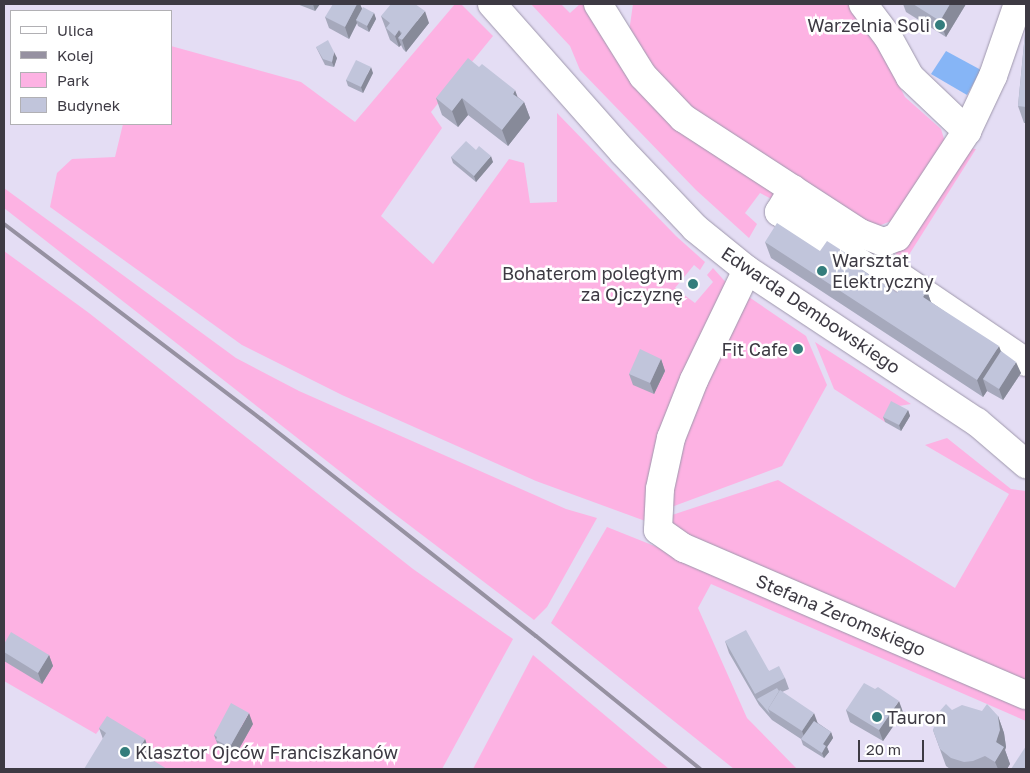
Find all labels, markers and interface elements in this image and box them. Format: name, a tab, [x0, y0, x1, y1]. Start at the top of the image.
legend	[10, 10, 172, 125]
place label: Warzelnia Soli	[807, 14, 930, 36]
marker: Warzelnia Soli	[934, 19, 946, 31]
text: Ulica	[57, 21, 93, 39]
text: Kolej	[57, 46, 93, 64]
text: Park	[57, 71, 89, 89]
text: Budynek	[57, 96, 120, 114]
street label: Edwarda Dembowskiego	[718, 242, 904, 378]
place label: Warsztat Elektryczny	[832, 250, 934, 292]
place label: Bohaterom poległym za Ojczyznę	[502, 263, 683, 306]
marker: Warsztat Elektryczny	[816, 265, 828, 277]
marker: Bohaterom poległym za Ojczyznę	[687, 278, 699, 290]
place label: Fit Cafe	[722, 338, 788, 360]
marker: Fit Cafe	[792, 343, 804, 355]
street label: Stefana Żeromskiego	[753, 569, 929, 661]
place label: Tauron	[887, 706, 946, 728]
marker: Tauron	[871, 711, 883, 723]
scale bar	[860, 730, 926, 762]
text: 20 m	[866, 740, 901, 758]
place label: Klasztor Ojców Franciszkanów	[135, 741, 398, 763]
marker: Klasztor Ojców Franciszkanów	[119, 746, 131, 758]

